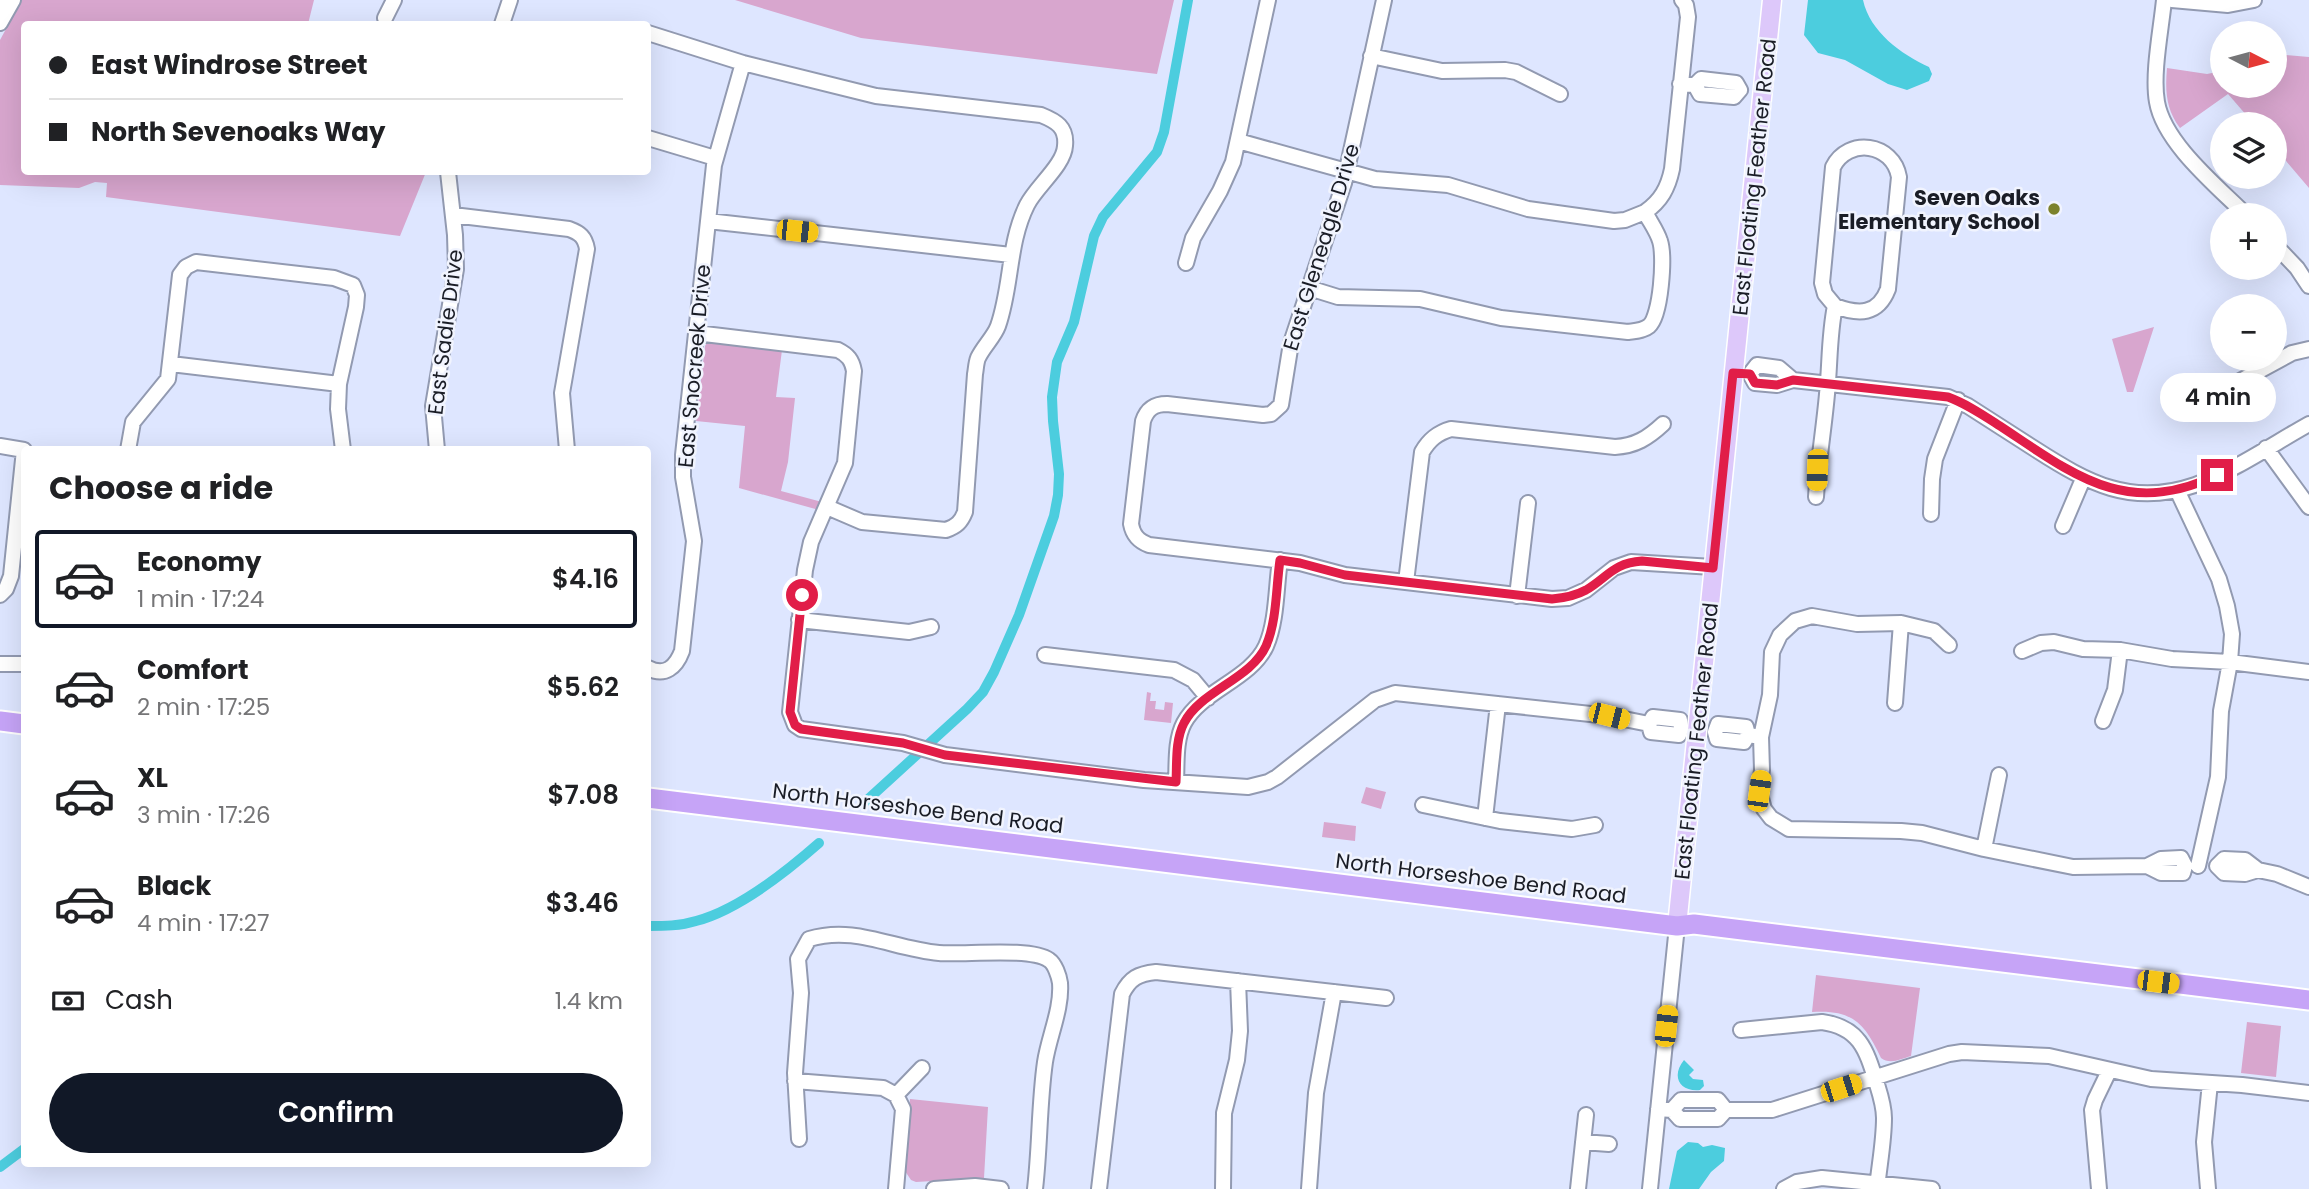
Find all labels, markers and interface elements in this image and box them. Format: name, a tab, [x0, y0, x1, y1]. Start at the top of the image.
north arrow	[2210, 21, 2287, 98]
map controls	[2210, 21, 2287, 371]
street label: East Floating Feather Road	[1725, 37, 1783, 317]
text: East Windrose Street	[91, 47, 367, 83]
button: layers	[2210, 112, 2287, 189]
text: North Sevenoaks Way	[91, 114, 385, 150]
street label: East Gleneagle Drive	[1276, 140, 1366, 354]
place label: Seven Oaks Elementary School	[1838, 183, 2040, 236]
marker: Seven Oaks Elementary School	[2046, 201, 2062, 217]
button: +	[2210, 203, 2287, 280]
car	[776, 218, 819, 244]
street label: East Sadie Drive	[420, 248, 470, 416]
street label: East Snocreek Drive	[671, 263, 717, 469]
button: −	[2210, 294, 2287, 371]
callout: 4 min	[2159, 374, 2275, 422]
text: 4 min	[2185, 381, 2251, 413]
car	[1806, 449, 1829, 491]
route end	[2201, 459, 2233, 491]
text: Choose a ride	[49, 465, 273, 510]
text: Economy	[137, 544, 261, 580]
icon: car	[53, 548, 116, 611]
text: $4.16	[552, 561, 619, 597]
route start	[786, 579, 818, 611]
text: 1 min · 17:24	[137, 583, 264, 615]
street label: East Floating Feather Road	[1667, 601, 1725, 881]
text: Comfort	[137, 652, 249, 688]
icon: car	[53, 656, 116, 719]
text: $5.62	[547, 669, 619, 705]
text: 2 min · 17:25	[137, 691, 270, 723]
car	[1587, 701, 1632, 731]
text: XL	[137, 760, 168, 796]
icon: car	[53, 764, 116, 827]
car	[1746, 769, 1773, 813]
street label: North Horseshoe Bend Road	[771, 776, 1065, 840]
text: $7.08	[547, 777, 619, 813]
text: 3 min · 17:26	[137, 799, 271, 831]
street label: North Horseshoe Bend Road	[1334, 846, 1628, 910]
text: Black	[137, 868, 211, 904]
icon: car	[53, 872, 116, 935]
text: $3.46	[546, 885, 619, 921]
text: 4 min · 17:27	[137, 907, 269, 939]
car	[2136, 969, 2181, 995]
icon: cash	[49, 982, 87, 1020]
text: Cash	[105, 982, 173, 1018]
text: 1.4 km	[555, 985, 623, 1017]
car	[1654, 1004, 1679, 1048]
car	[1818, 1072, 1865, 1104]
button: Confirm	[49, 1073, 623, 1153]

